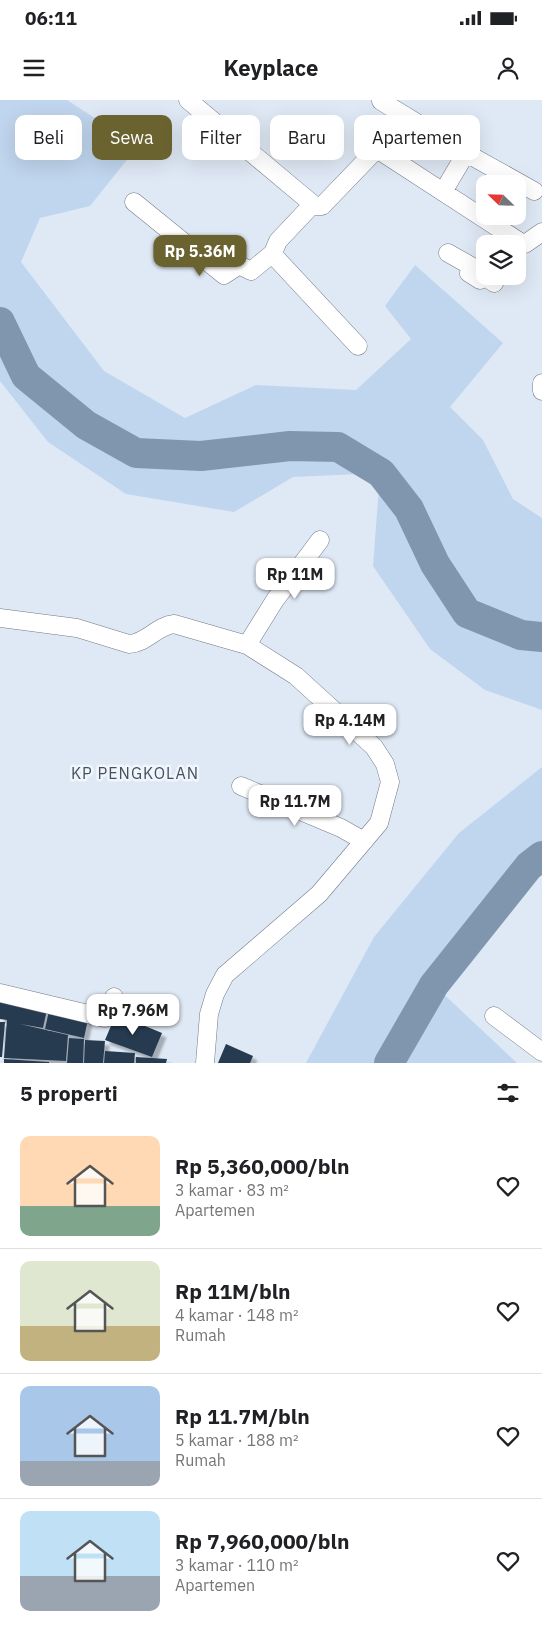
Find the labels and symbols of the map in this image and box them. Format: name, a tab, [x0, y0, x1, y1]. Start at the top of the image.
north arrow	[476, 175, 526, 225]
pin: Rp 5.36M	[148, 234, 252, 277]
pin: Rp 11M	[254, 558, 336, 600]
pin: Rp 4.14M	[298, 704, 402, 746]
district label: KP PENGKOLAN	[71, 763, 199, 783]
pin: Rp 11.7M	[243, 784, 347, 827]
pin: Rp 7.96M	[81, 994, 185, 1036]

